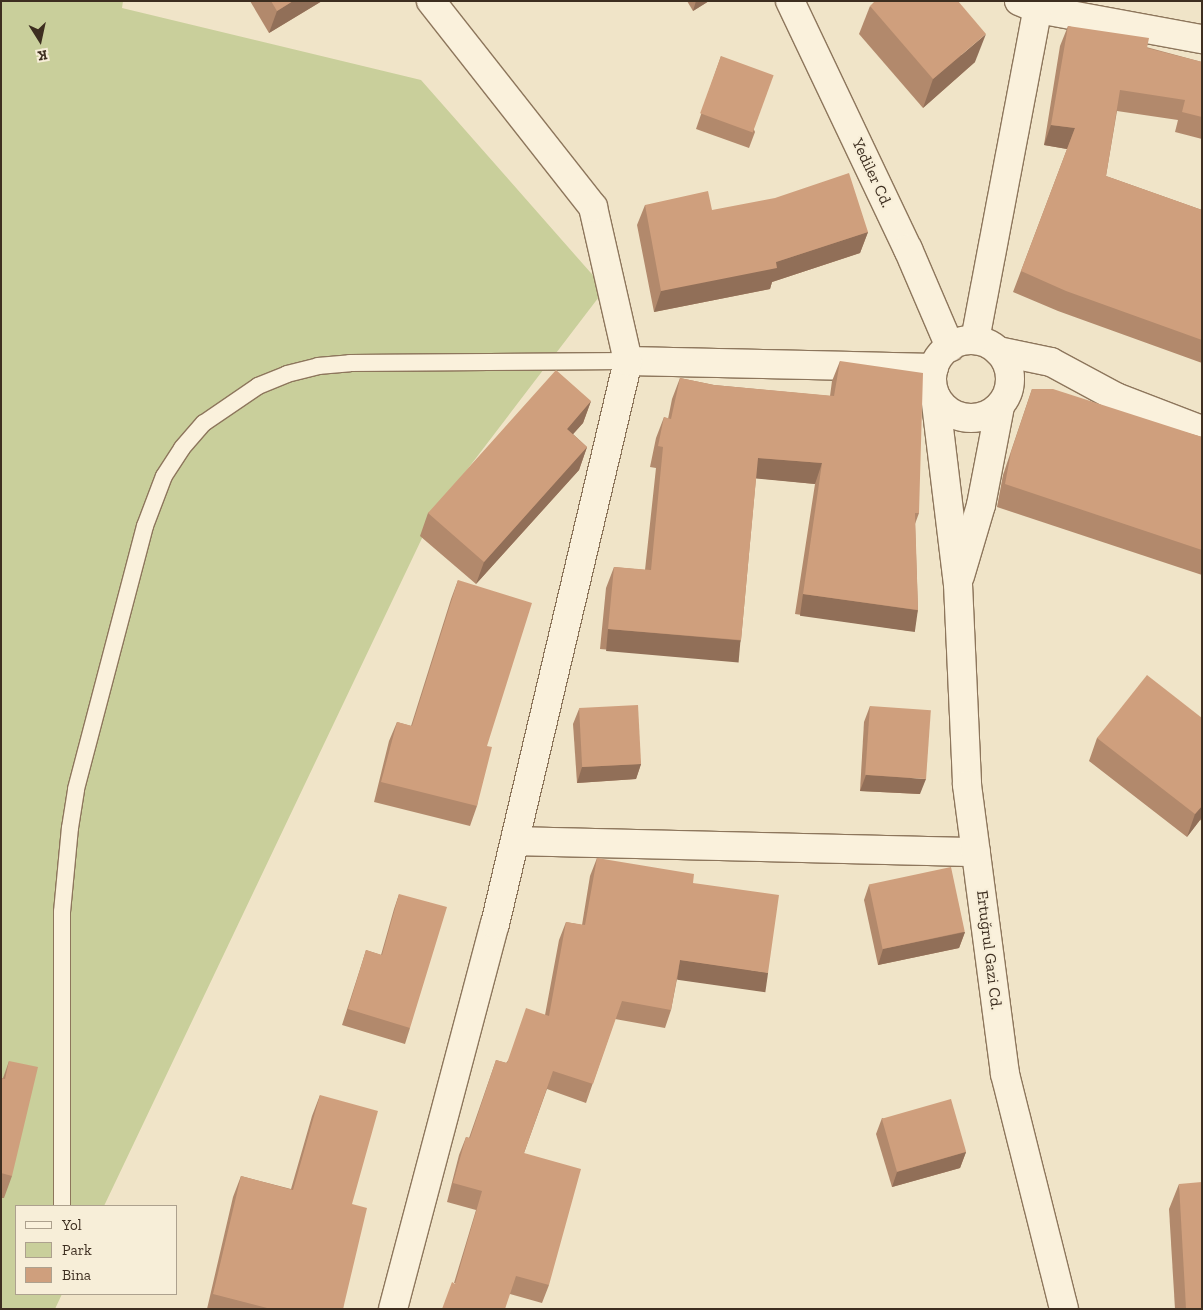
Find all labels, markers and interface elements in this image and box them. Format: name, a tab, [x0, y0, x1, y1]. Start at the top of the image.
north arrow	[15, 15, 65, 65]
text: K	[37, 46, 49, 64]
street label: Yediler Cd.	[848, 135, 896, 211]
street label: Ertuğrul Gazi Cd.	[972, 889, 1006, 1011]
legend	[15, 1205, 178, 1295]
text: Yol	[62, 1216, 82, 1234]
text: Park	[62, 1241, 92, 1259]
text: Bina	[62, 1266, 91, 1284]

